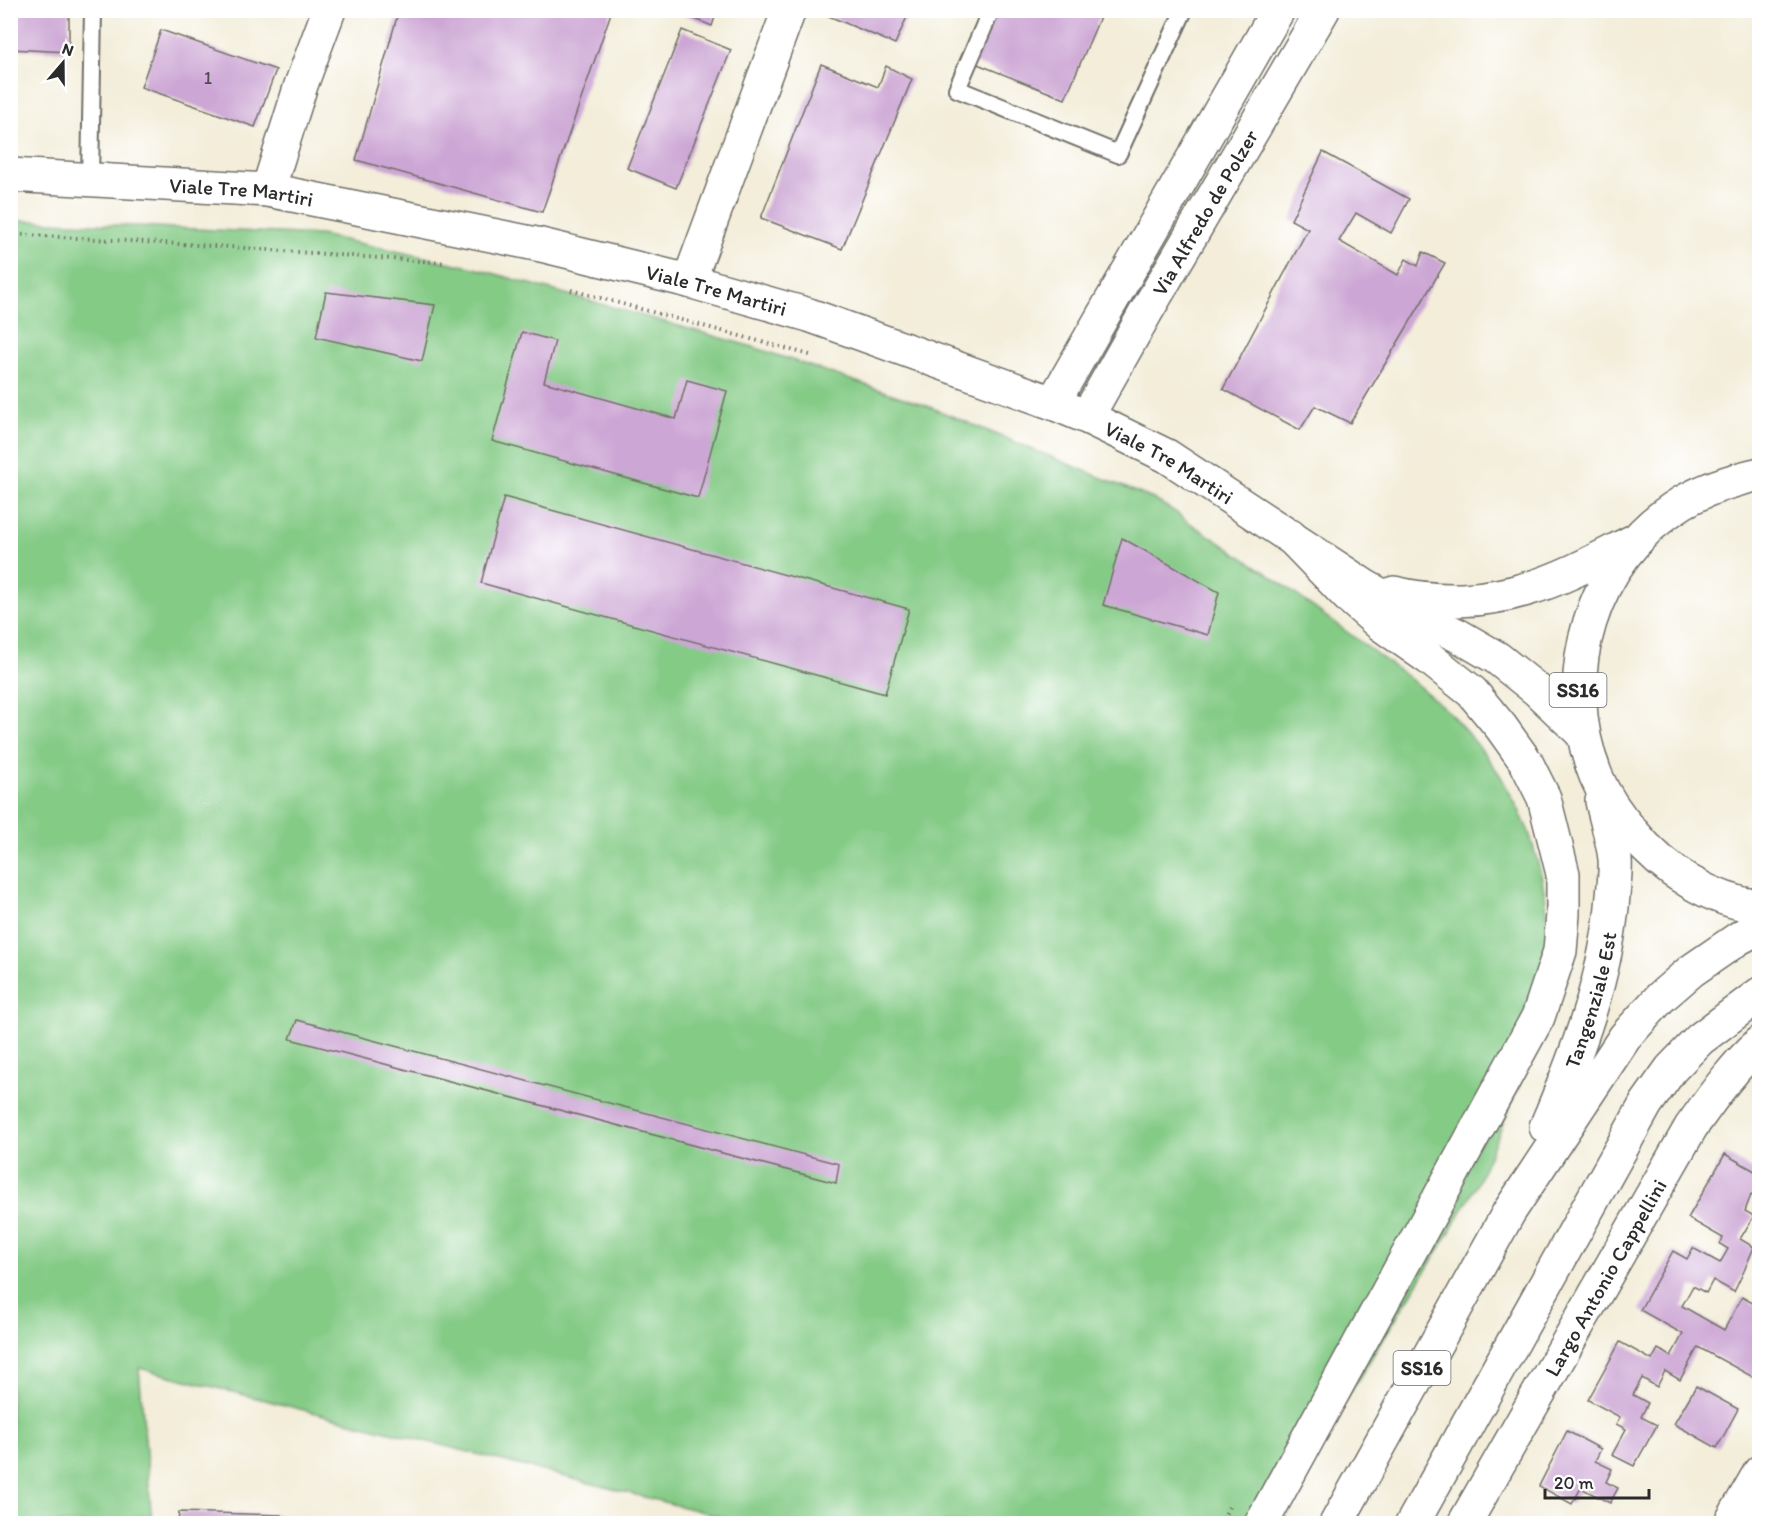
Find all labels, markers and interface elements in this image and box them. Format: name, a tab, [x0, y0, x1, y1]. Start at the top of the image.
north arrow	[33, 33, 93, 93]
text: N	[60, 39, 76, 60]
house number: 1	[204, 67, 212, 89]
street label: Via Alfredo de Polzer	[1146, 125, 1263, 300]
street label: Viale Tre Martiri	[168, 172, 316, 211]
street label: Viale Tre Martiri	[644, 259, 790, 321]
street label: Viale Tre Martiri	[1101, 415, 1239, 509]
road number: SS16	[1550, 673, 1606, 707]
street label: Tangenziale Est	[1559, 930, 1621, 1072]
street label: Largo Antonio Cappellini	[1539, 1174, 1671, 1381]
road number: SS16	[1394, 1351, 1450, 1385]
scale bar	[1545, 1462, 1648, 1500]
text: 20 m	[1554, 1472, 1594, 1494]

